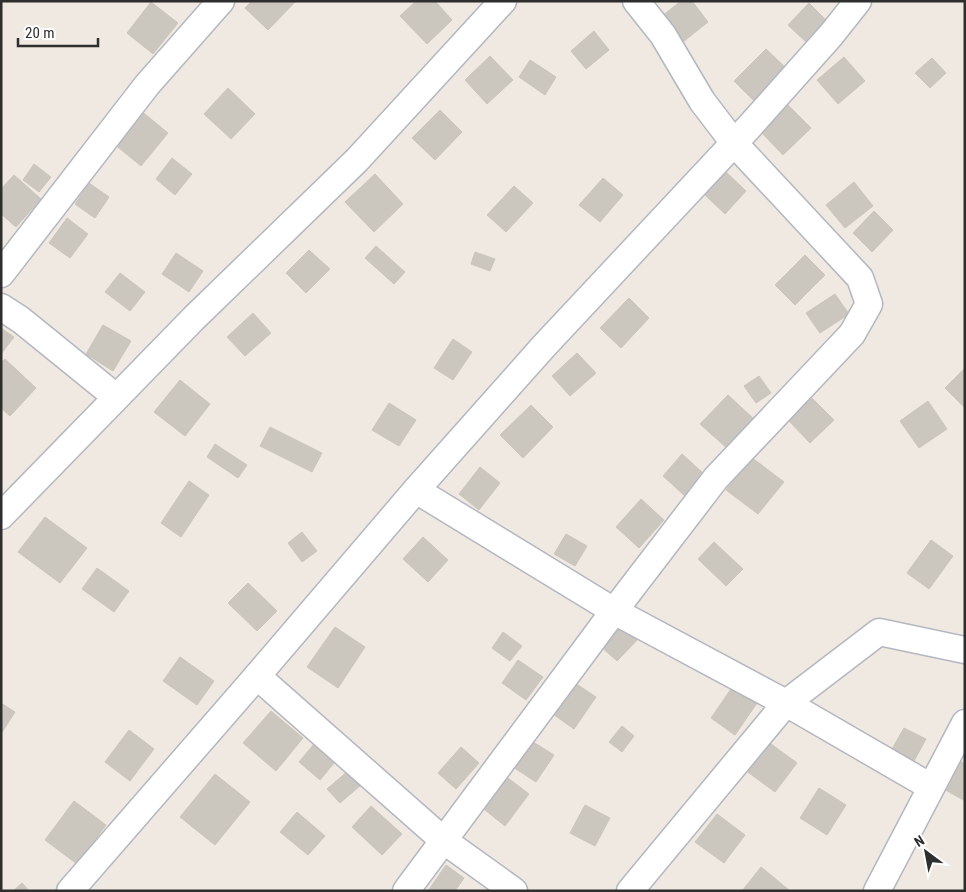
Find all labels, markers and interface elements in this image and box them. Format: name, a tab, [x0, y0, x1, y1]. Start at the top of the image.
scale bar	[18, 15, 98, 47]
text: 20 m	[25, 24, 55, 42]
north arrow	[901, 827, 951, 877]
text: N	[911, 832, 927, 850]

